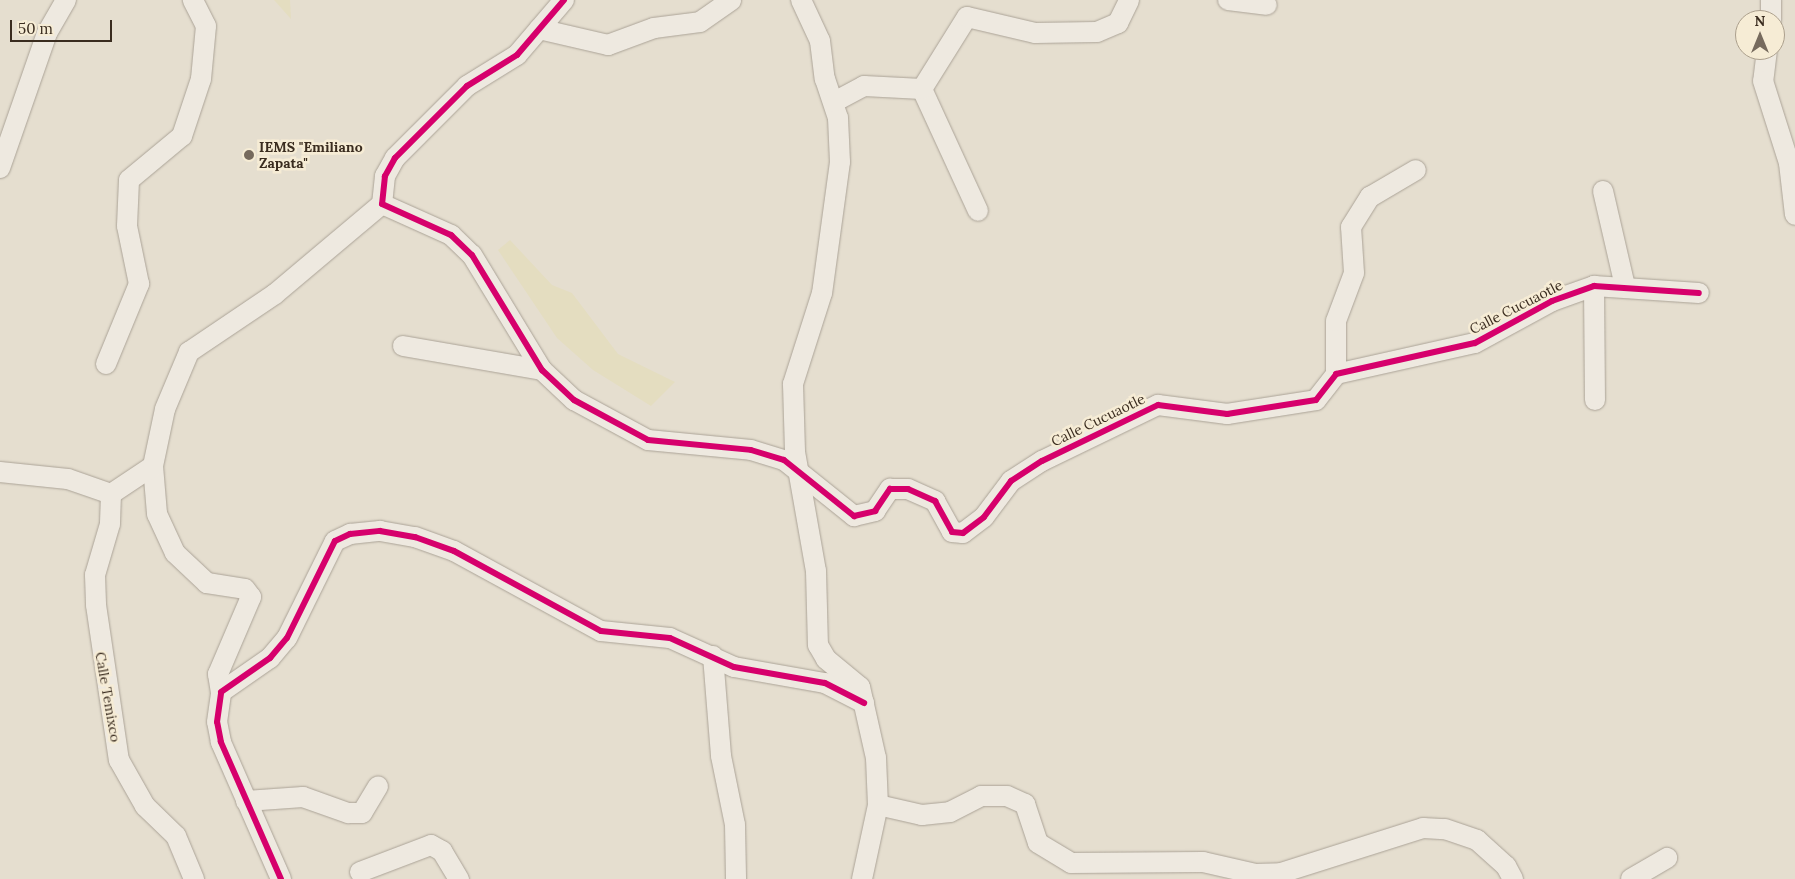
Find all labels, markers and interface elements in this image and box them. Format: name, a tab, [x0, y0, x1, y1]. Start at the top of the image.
scale bar	[12, 10, 115, 42]
north arrow	[1735, 10, 1785, 60]
text: N	[1755, 12, 1765, 30]
text: 50 m	[18, 19, 53, 38]
place label: IEMS "Emiliano Zapata"	[259, 139, 363, 172]
marker: IEMS "Emiliano Zapata"	[243, 149, 255, 161]
street label: Calle Cucuaotle	[1467, 276, 1565, 338]
street label: Calle Cucuaotle	[1048, 390, 1148, 450]
street label: Calle Temixco	[92, 651, 124, 743]

